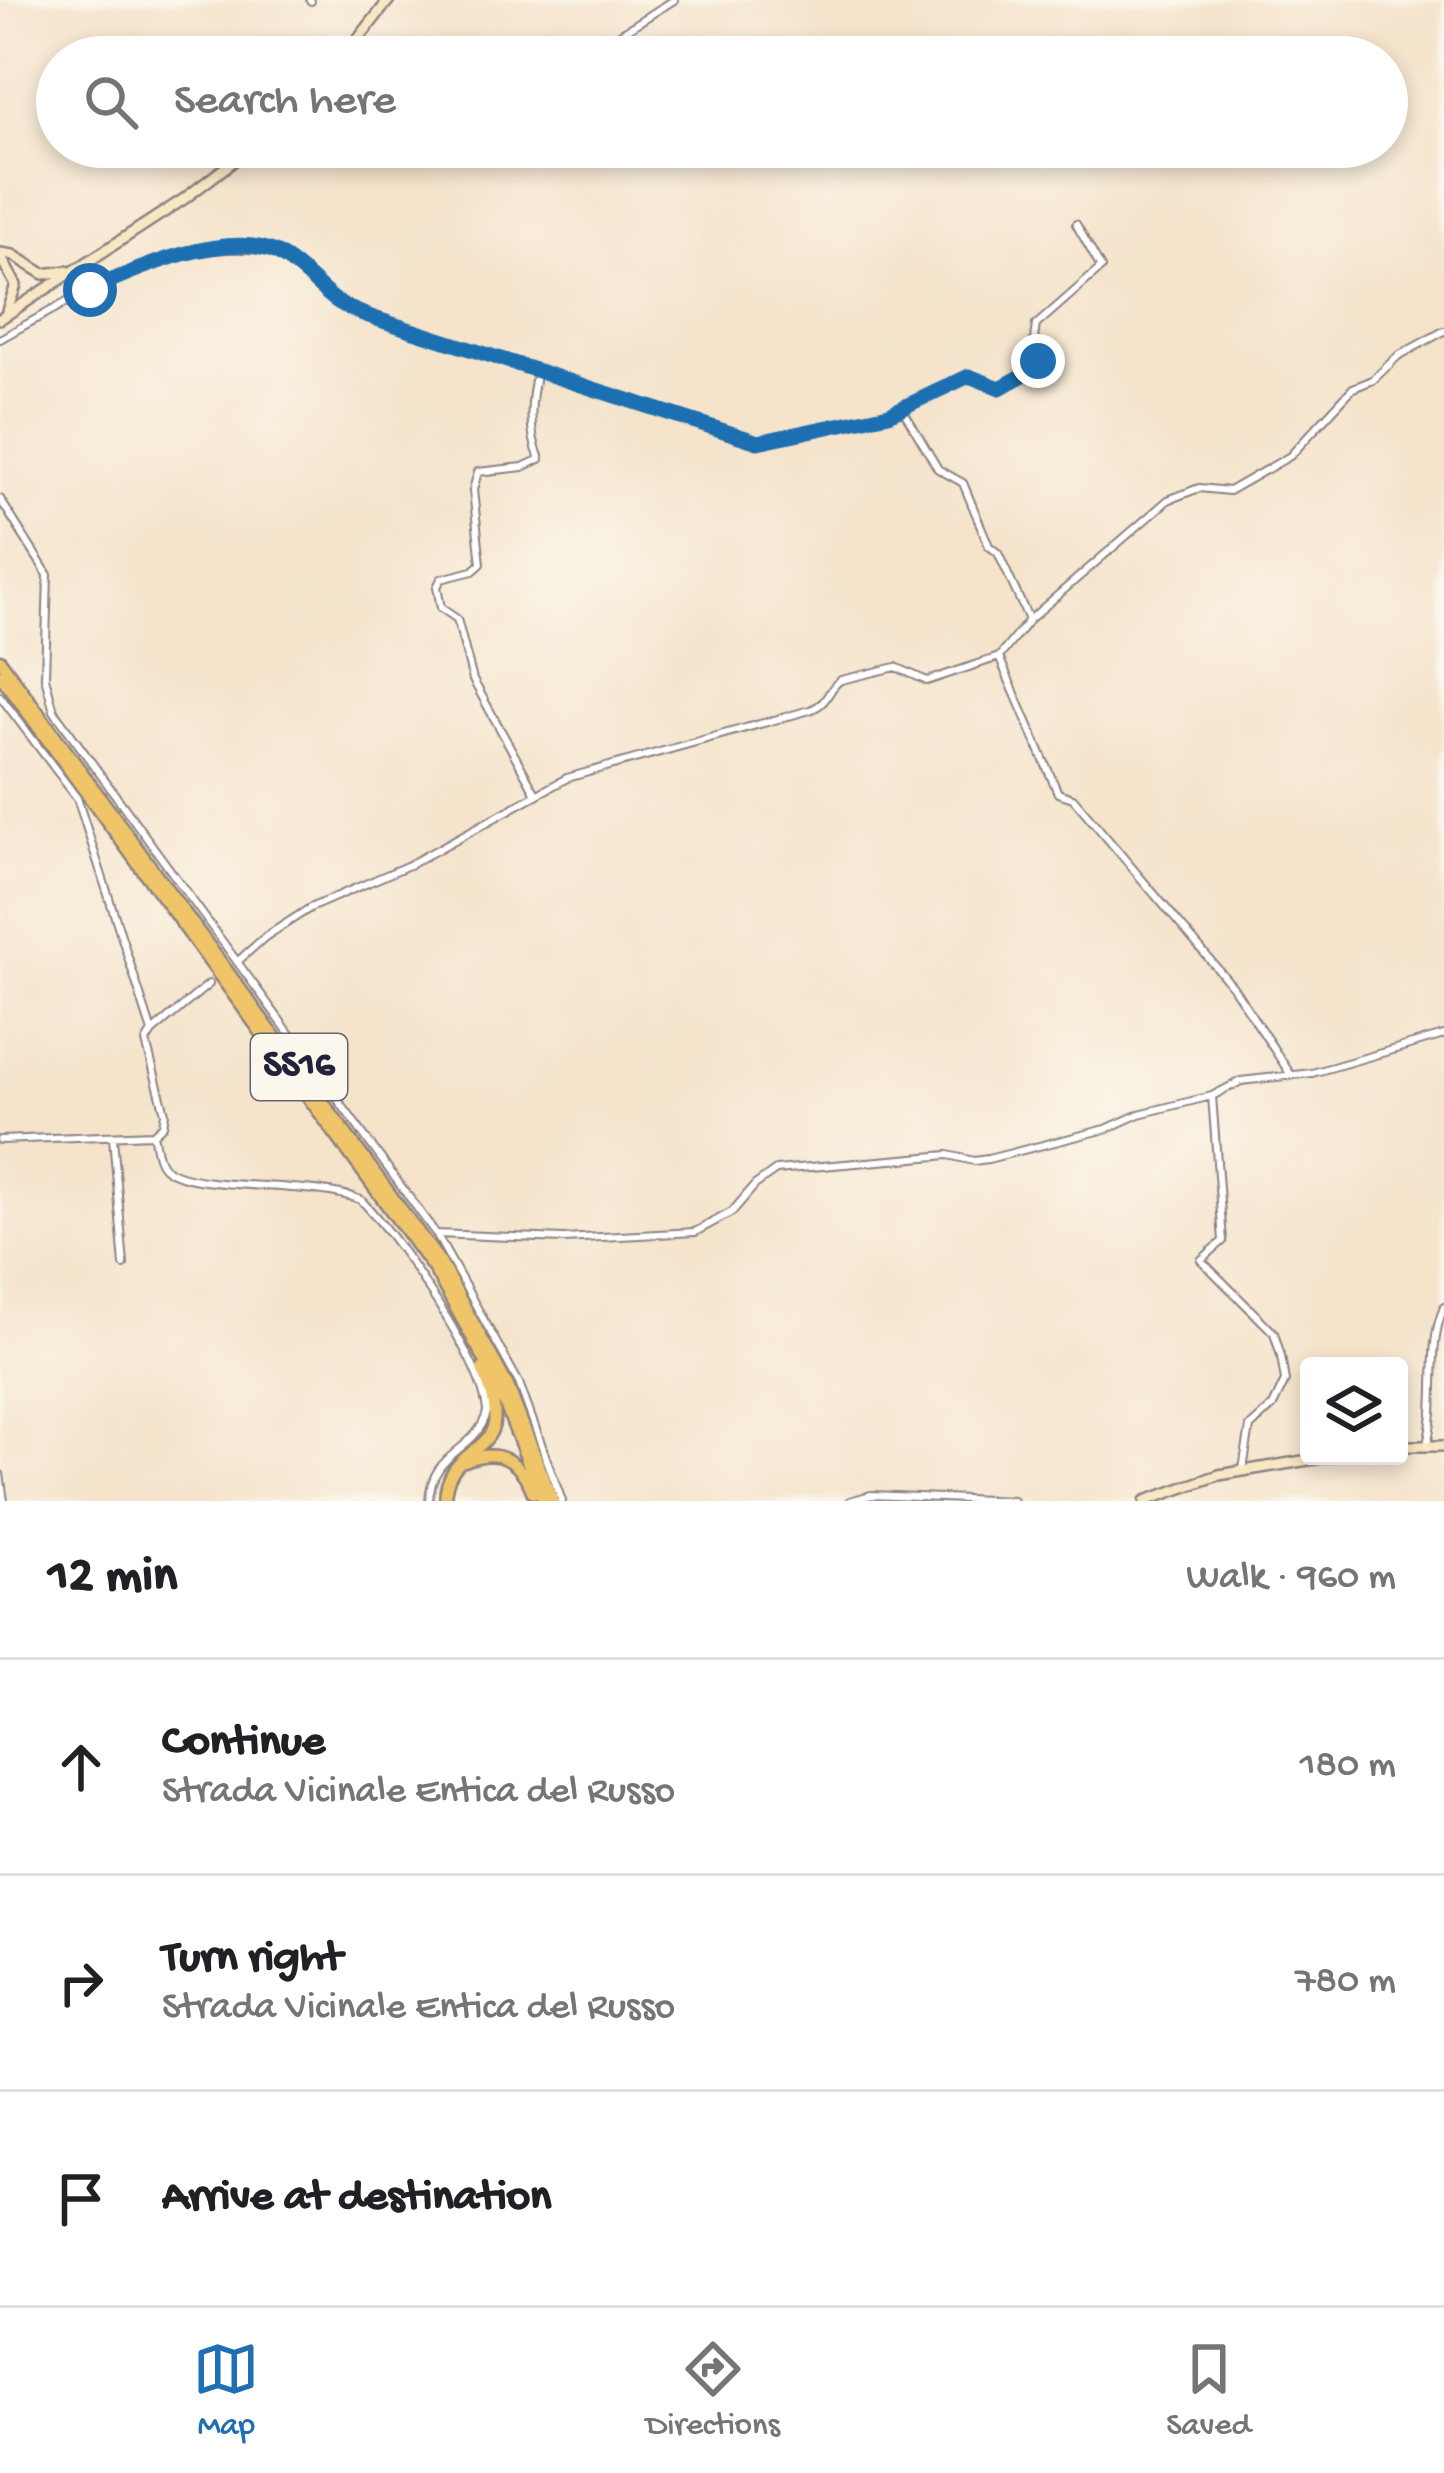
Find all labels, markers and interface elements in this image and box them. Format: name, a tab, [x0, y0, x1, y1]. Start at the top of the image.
search box	[36, 36, 1408, 168]
icon: search	[78, 69, 144, 135]
text: Search here	[174, 76, 396, 129]
route start	[63, 263, 117, 317]
route end	[1011, 334, 1065, 388]
road number: SS16	[251, 1034, 347, 1100]
map controls	[1300, 1357, 1408, 1465]
button: layers	[1300, 1357, 1408, 1465]
text: 12 min	[48, 1549, 177, 1609]
text: Walk · 960 m	[1186, 1556, 1396, 1602]
text: Continue	[162, 1717, 325, 1770]
icon: ahead	[48, 1734, 114, 1800]
text: 180 m	[1300, 1744, 1396, 1790]
text: Strada Vicinale Entica del Russo	[162, 1770, 675, 1816]
text: Turn right	[162, 1933, 342, 1986]
icon: right	[48, 1950, 114, 2016]
text: 780 m	[1295, 1960, 1396, 2006]
text: Strada Vicinale Entica del Russo	[162, 1986, 675, 2032]
icon: arrive	[48, 2166, 114, 2232]
text: Arrive at destination	[162, 2172, 551, 2225]
tab: Map	[193, 2336, 259, 2446]
tab: Directions	[646, 2336, 780, 2446]
tab: Saved	[1166, 2336, 1251, 2446]

